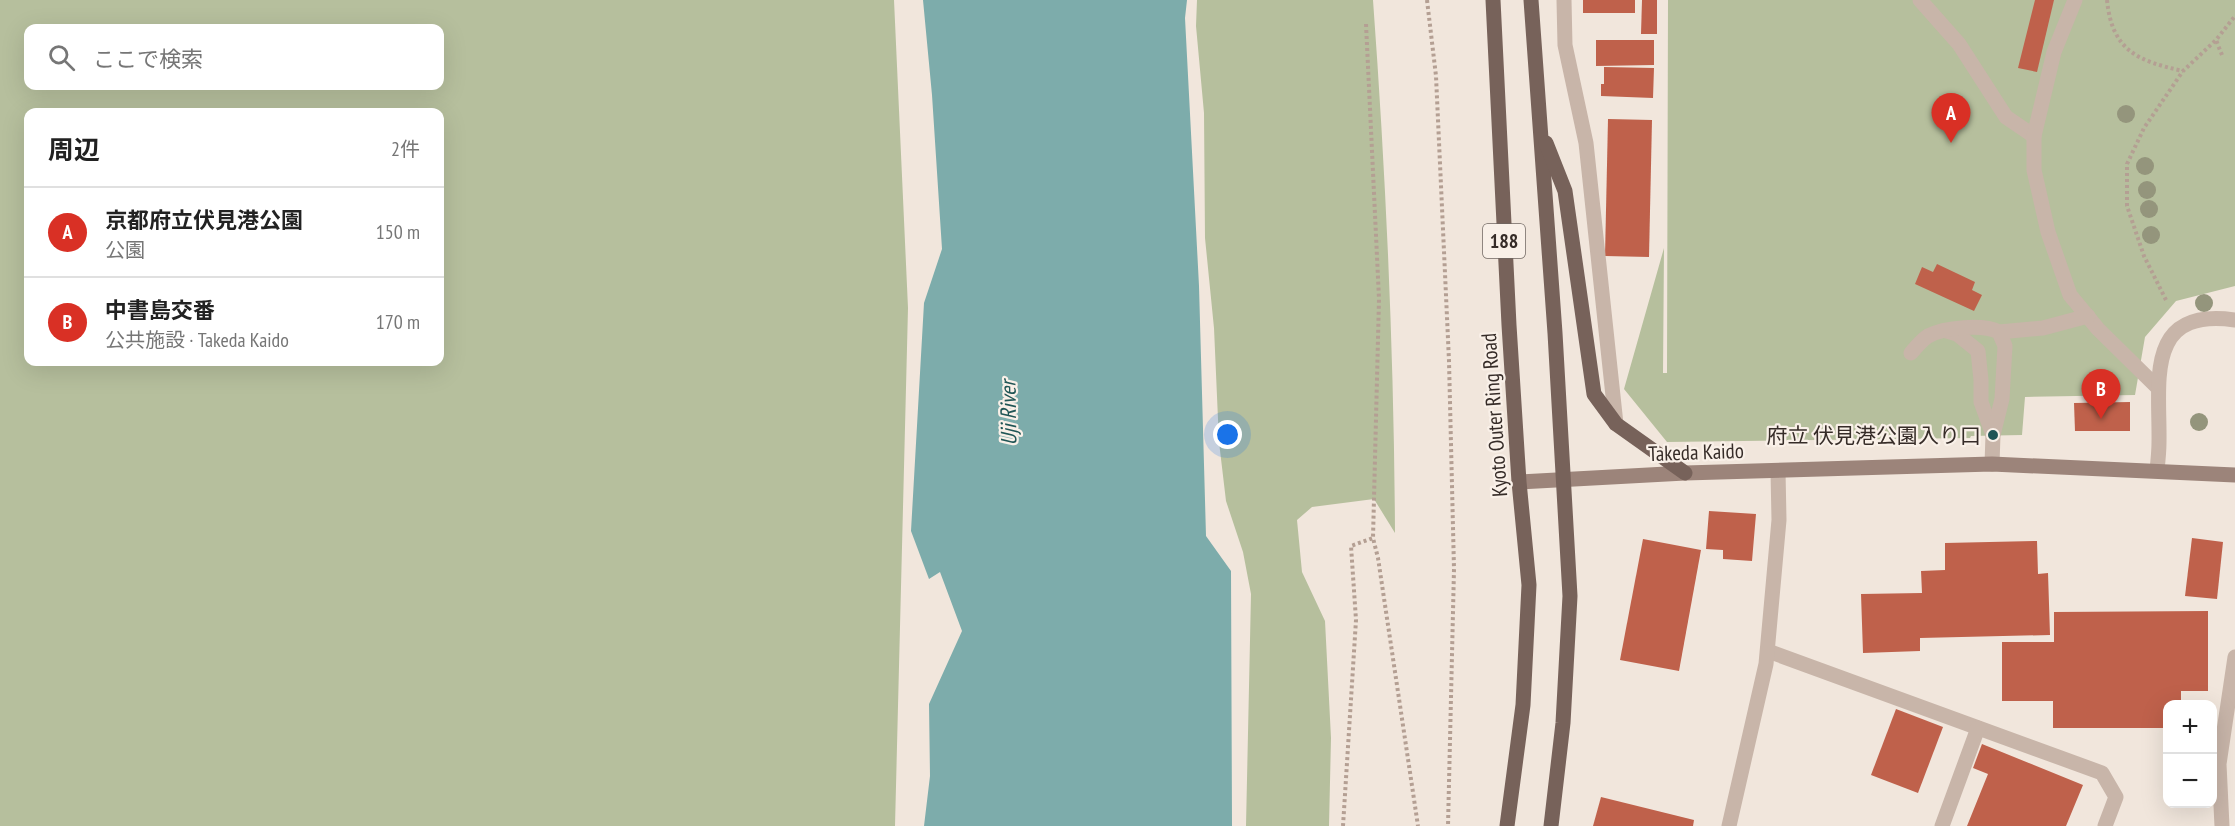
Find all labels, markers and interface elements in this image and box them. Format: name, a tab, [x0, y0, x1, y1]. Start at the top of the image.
search box	[24, 24, 444, 90]
icon: search	[45, 41, 78, 74]
text: ここで検索	[93, 45, 203, 73]
pin: A	[1932, 94, 1970, 143]
text: 周辺	[48, 133, 100, 166]
text: 2件	[391, 136, 420, 162]
text: 京都府立伏見港公園	[105, 206, 303, 234]
text: A	[62, 219, 73, 245]
text: 150 m	[376, 219, 420, 245]
road number: 188	[1483, 224, 1525, 258]
text: 公園	[105, 237, 145, 263]
text: 中書島交番	[105, 296, 215, 324]
text: B	[63, 309, 72, 335]
text: 170 m	[376, 309, 420, 335]
text: 公共施設 · Takeda Kaido	[105, 327, 289, 353]
street label: Kyoto Outer Ring Road	[1475, 332, 1513, 498]
pin: B	[2082, 370, 2120, 419]
water label: Uji River	[993, 377, 1023, 446]
your location	[1213, 420, 1242, 449]
place label: 府立 伏見港公園入り口	[1767, 422, 1981, 449]
marker: 府立 伏見港公園入り口	[1986, 428, 2000, 442]
street label: Takeda Kaido	[1648, 437, 1744, 467]
map controls	[2163, 700, 2217, 808]
button: +	[2163, 700, 2217, 754]
button: −	[2163, 754, 2217, 808]

